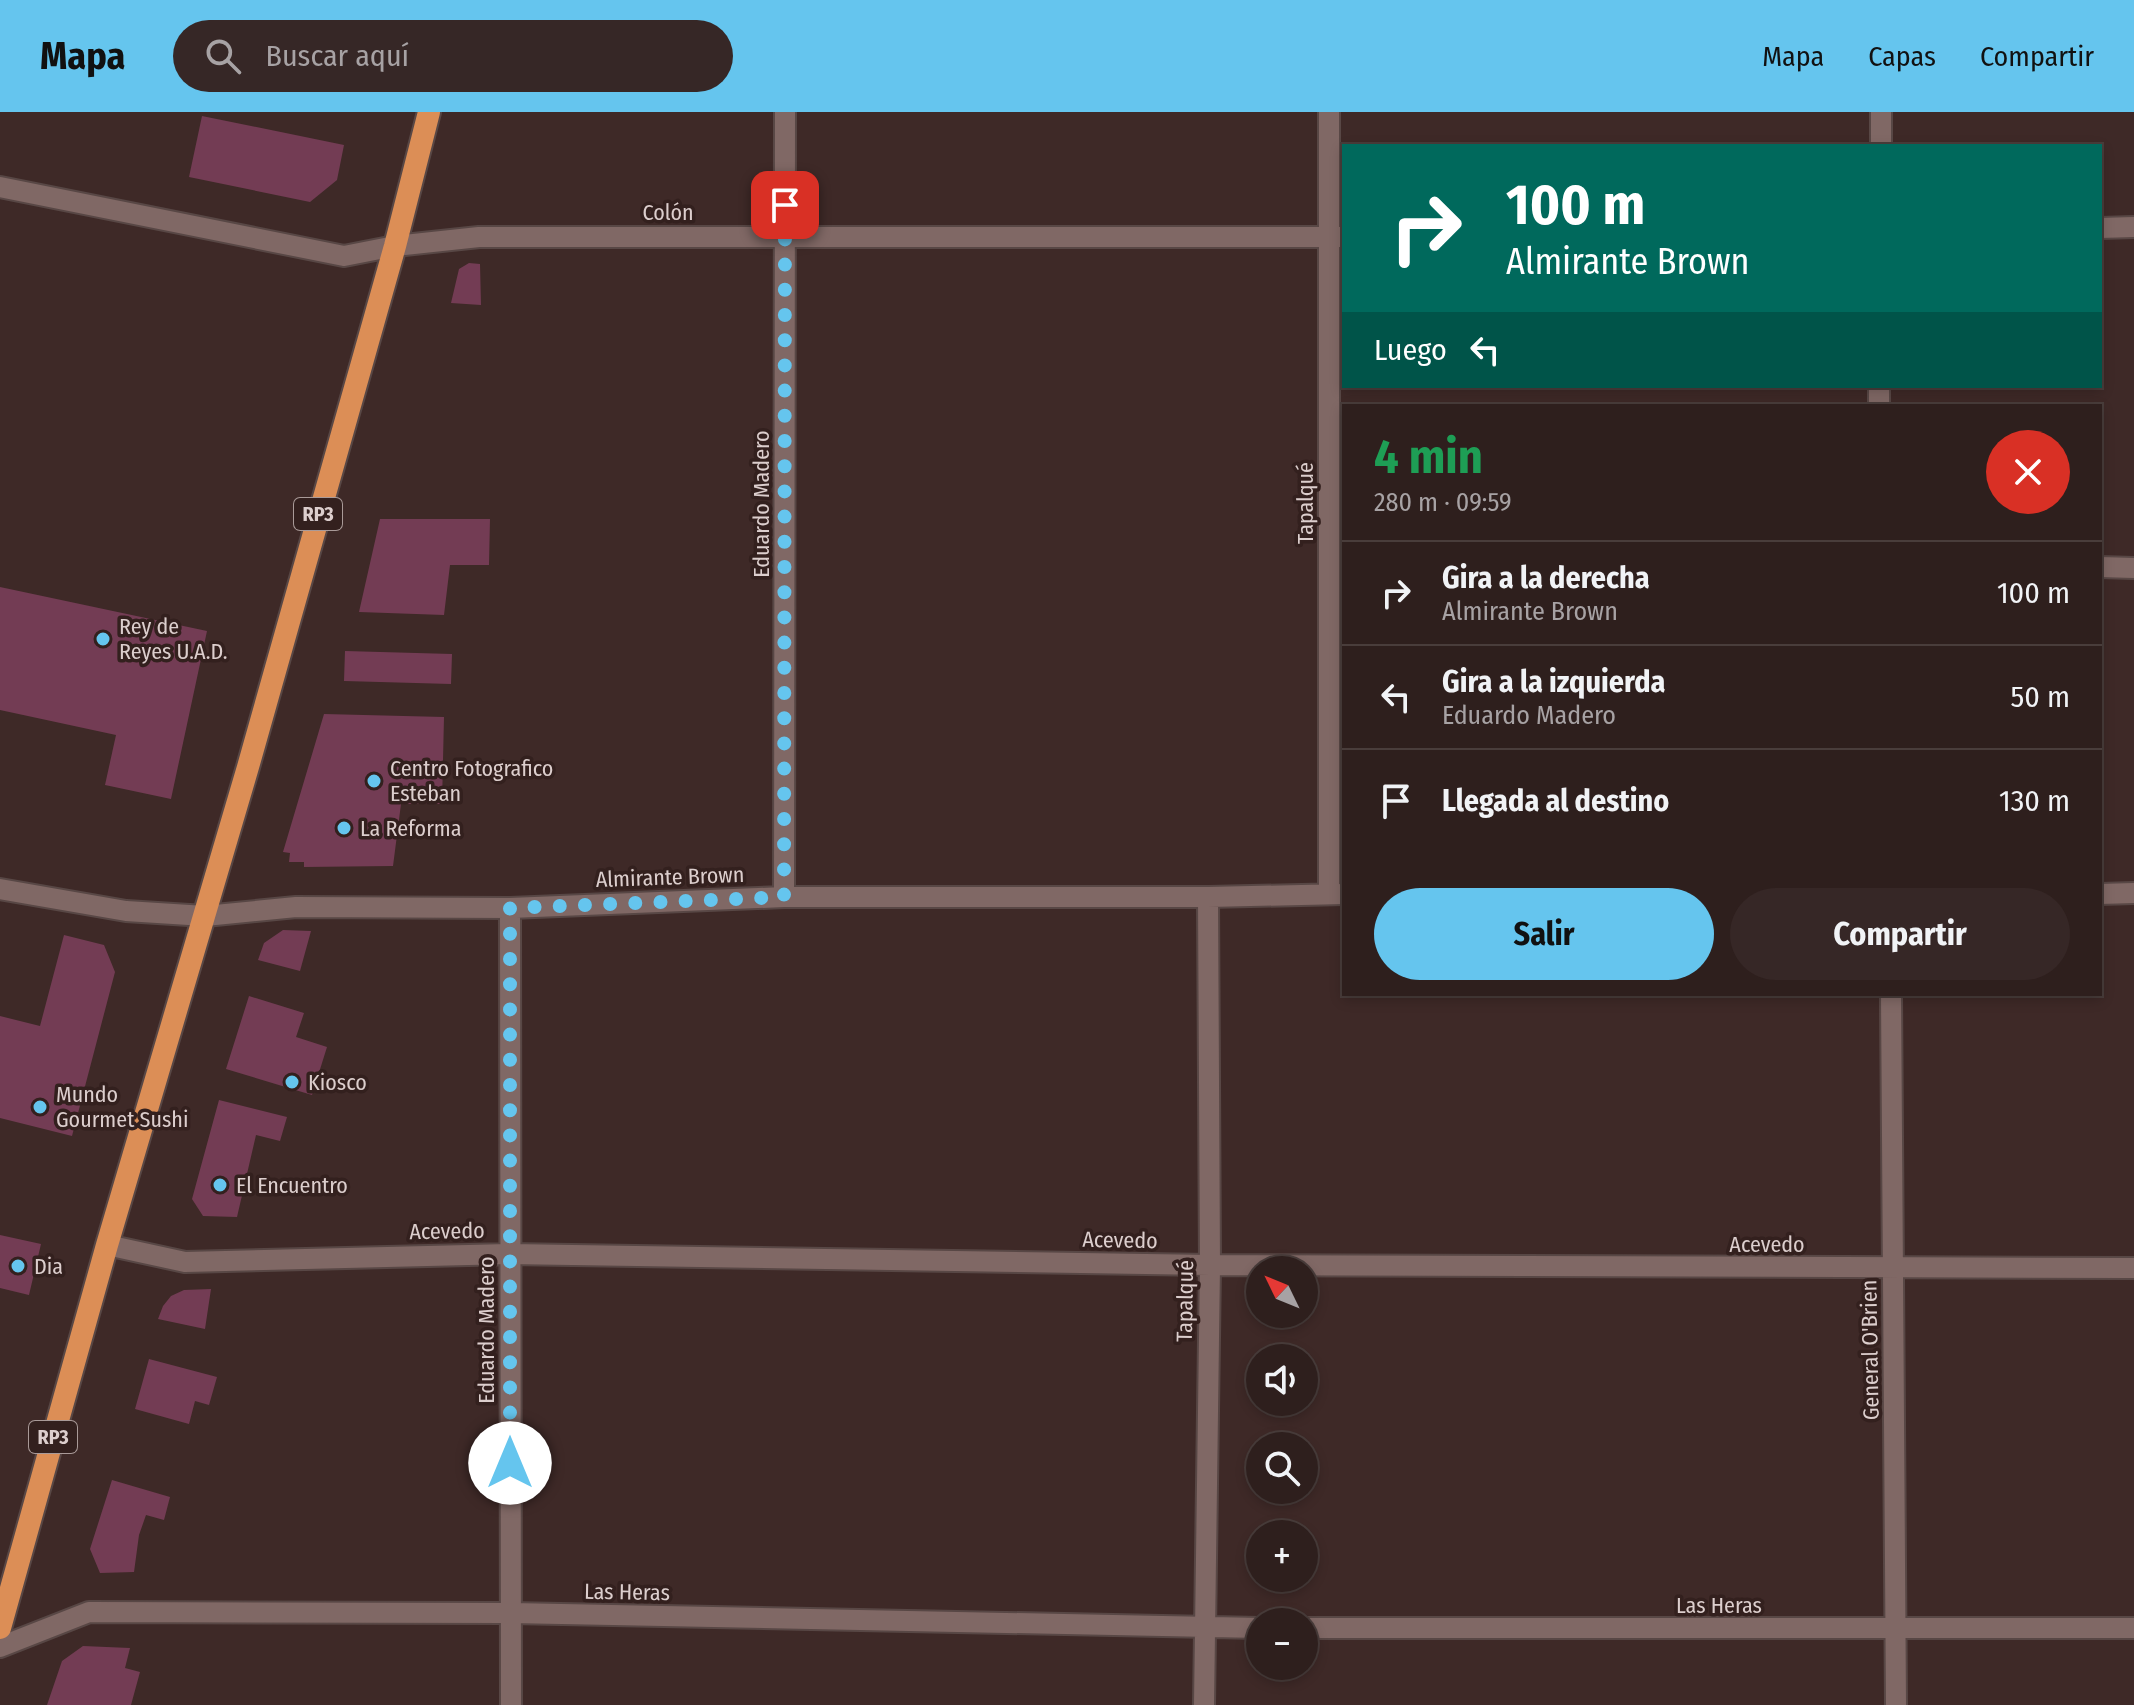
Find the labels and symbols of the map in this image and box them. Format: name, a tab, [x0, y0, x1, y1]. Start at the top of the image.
pin	[751, 171, 819, 239]
street label: Colón	[642, 199, 694, 226]
street label: Eduardo Madero	[748, 430, 775, 578]
street label: Tapalqué	[1292, 462, 1319, 544]
road number: RP3	[294, 498, 342, 530]
place label: Rey de Reyes U.A.D.	[119, 613, 227, 665]
marker: Rey de Reyes U.A.D.	[94, 630, 112, 648]
place label: Centro Fotografico Esteban	[390, 755, 553, 807]
marker: Centro Fotografico Esteban	[365, 772, 383, 790]
place label: La Reforma	[360, 815, 462, 842]
marker: La Reforma	[335, 819, 353, 837]
street label: Almirante Brown	[595, 861, 745, 893]
place label: Kiosco	[308, 1069, 367, 1096]
marker: Kiosco	[283, 1073, 301, 1091]
place label: Mundo Gourmet Sushi	[56, 1081, 188, 1133]
marker: Mundo Gourmet Sushi	[31, 1098, 49, 1116]
place label: El Encuentro	[236, 1172, 348, 1199]
marker: El Encuentro	[211, 1176, 229, 1194]
street label: Acevedo	[409, 1217, 485, 1245]
street label: Acevedo	[1082, 1226, 1158, 1254]
street label: Acevedo	[1729, 1231, 1805, 1258]
place label: Dia	[34, 1253, 63, 1280]
street label: Eduardo Madero	[473, 1256, 500, 1404]
north arrow	[1246, 1256, 1318, 1328]
marker: Dia	[9, 1257, 27, 1275]
street label: Tapalqué	[1171, 1260, 1199, 1342]
street label: General O'Brien	[1855, 1280, 1885, 1420]
road number: RP3	[29, 1421, 77, 1453]
position arrow	[468, 1421, 552, 1505]
street label: Las Heras	[584, 1578, 670, 1606]
street label: Las Heras	[1676, 1592, 1762, 1619]

